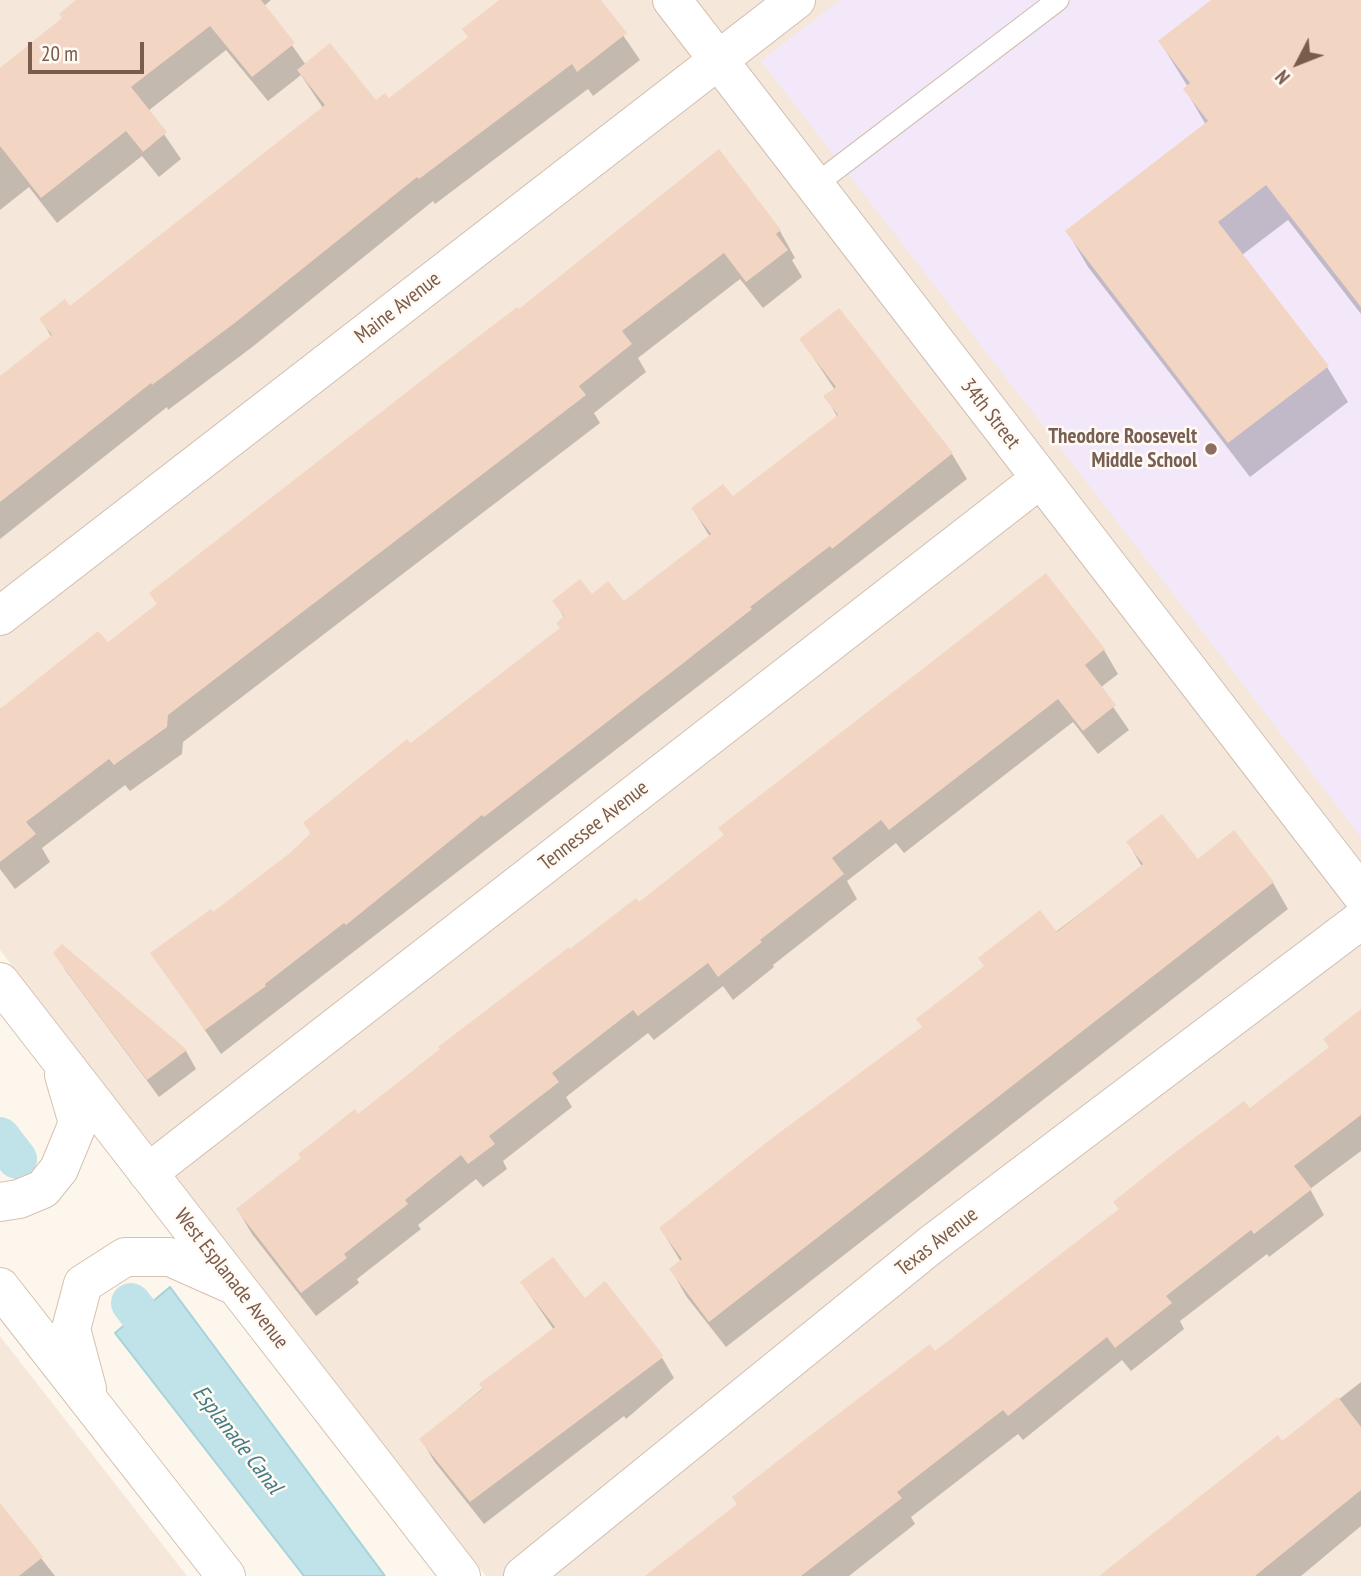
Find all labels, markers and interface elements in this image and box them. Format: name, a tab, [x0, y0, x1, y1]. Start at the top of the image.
scale bar	[32, 28, 147, 72]
north arrow	[1263, 28, 1333, 98]
text: 20 m	[41, 40, 78, 67]
text: N	[1270, 65, 1295, 89]
street label: Maine Avenue	[350, 267, 446, 349]
street label: 34th Street	[955, 374, 1025, 454]
place label: Theodore Roosevelt Middle School	[1048, 424, 1197, 474]
marker: Theodore Roosevelt Middle School	[1203, 441, 1219, 457]
street label: Tennessee Avenue	[534, 775, 654, 877]
street label: Texas Avenue	[891, 1202, 983, 1282]
street label: West Esplanade Avenue	[168, 1204, 294, 1354]
water label: Esplanade Canal	[186, 1380, 288, 1500]

